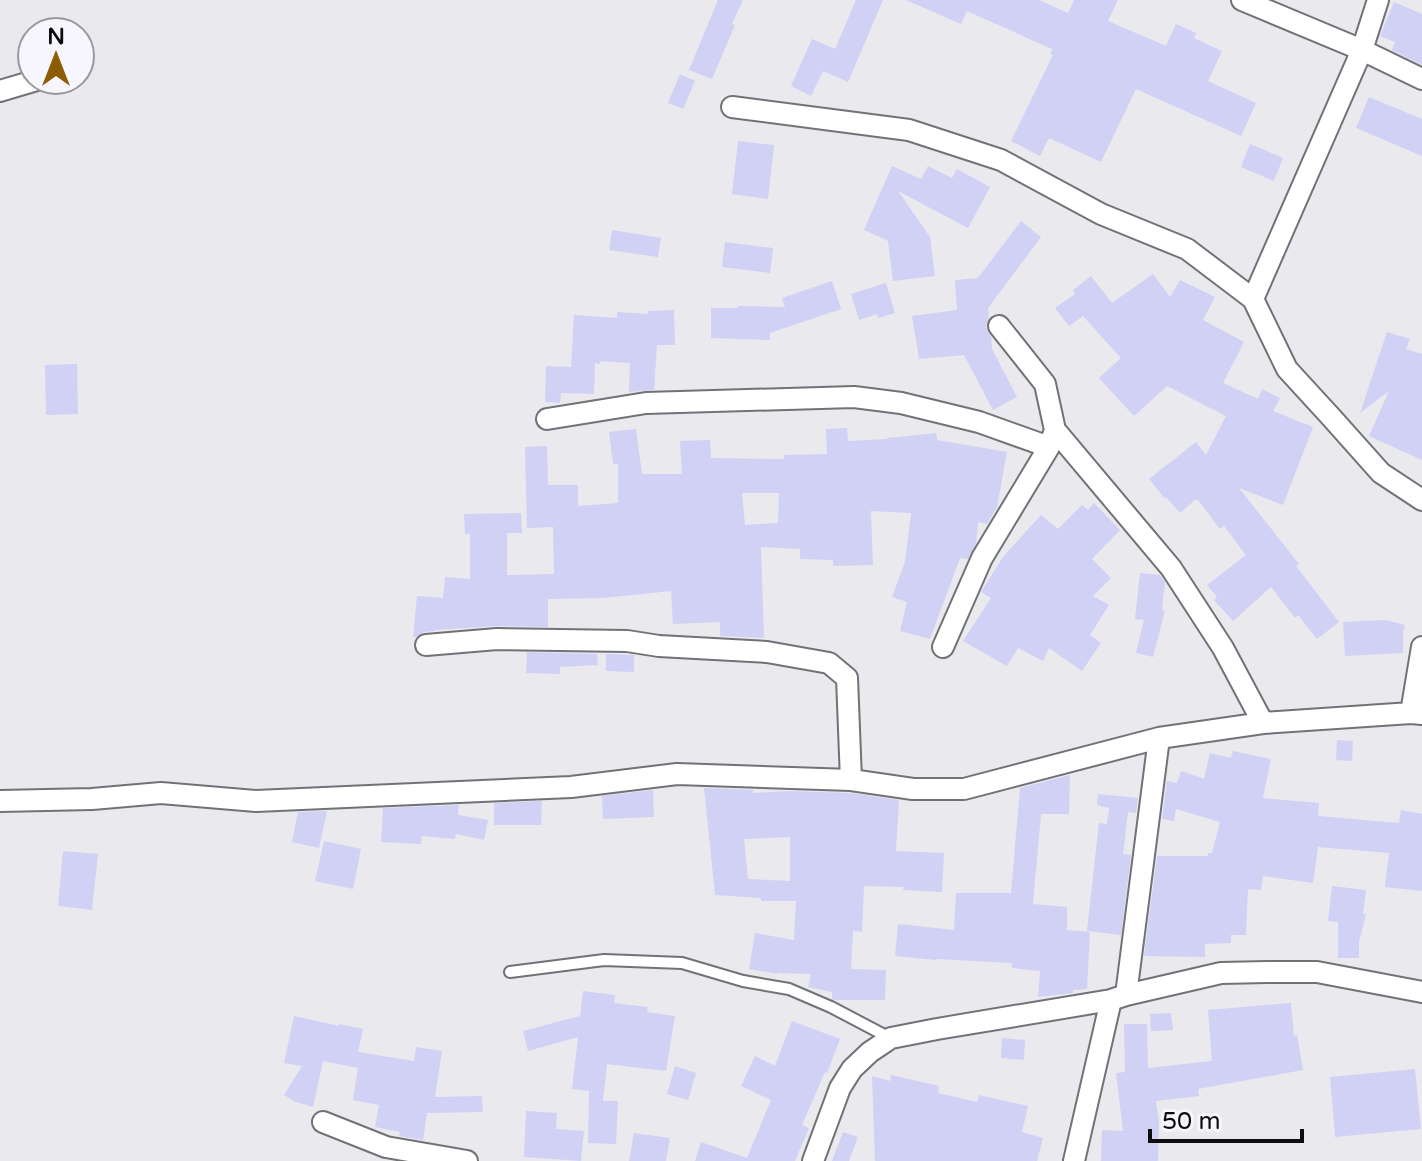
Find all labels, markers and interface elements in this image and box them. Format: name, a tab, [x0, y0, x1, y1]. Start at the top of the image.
north arrow	[16, 16, 96, 96]
text: N	[47, 24, 65, 50]
scale bar	[1150, 1093, 1302, 1143]
text: 50 m	[1162, 1107, 1220, 1136]

